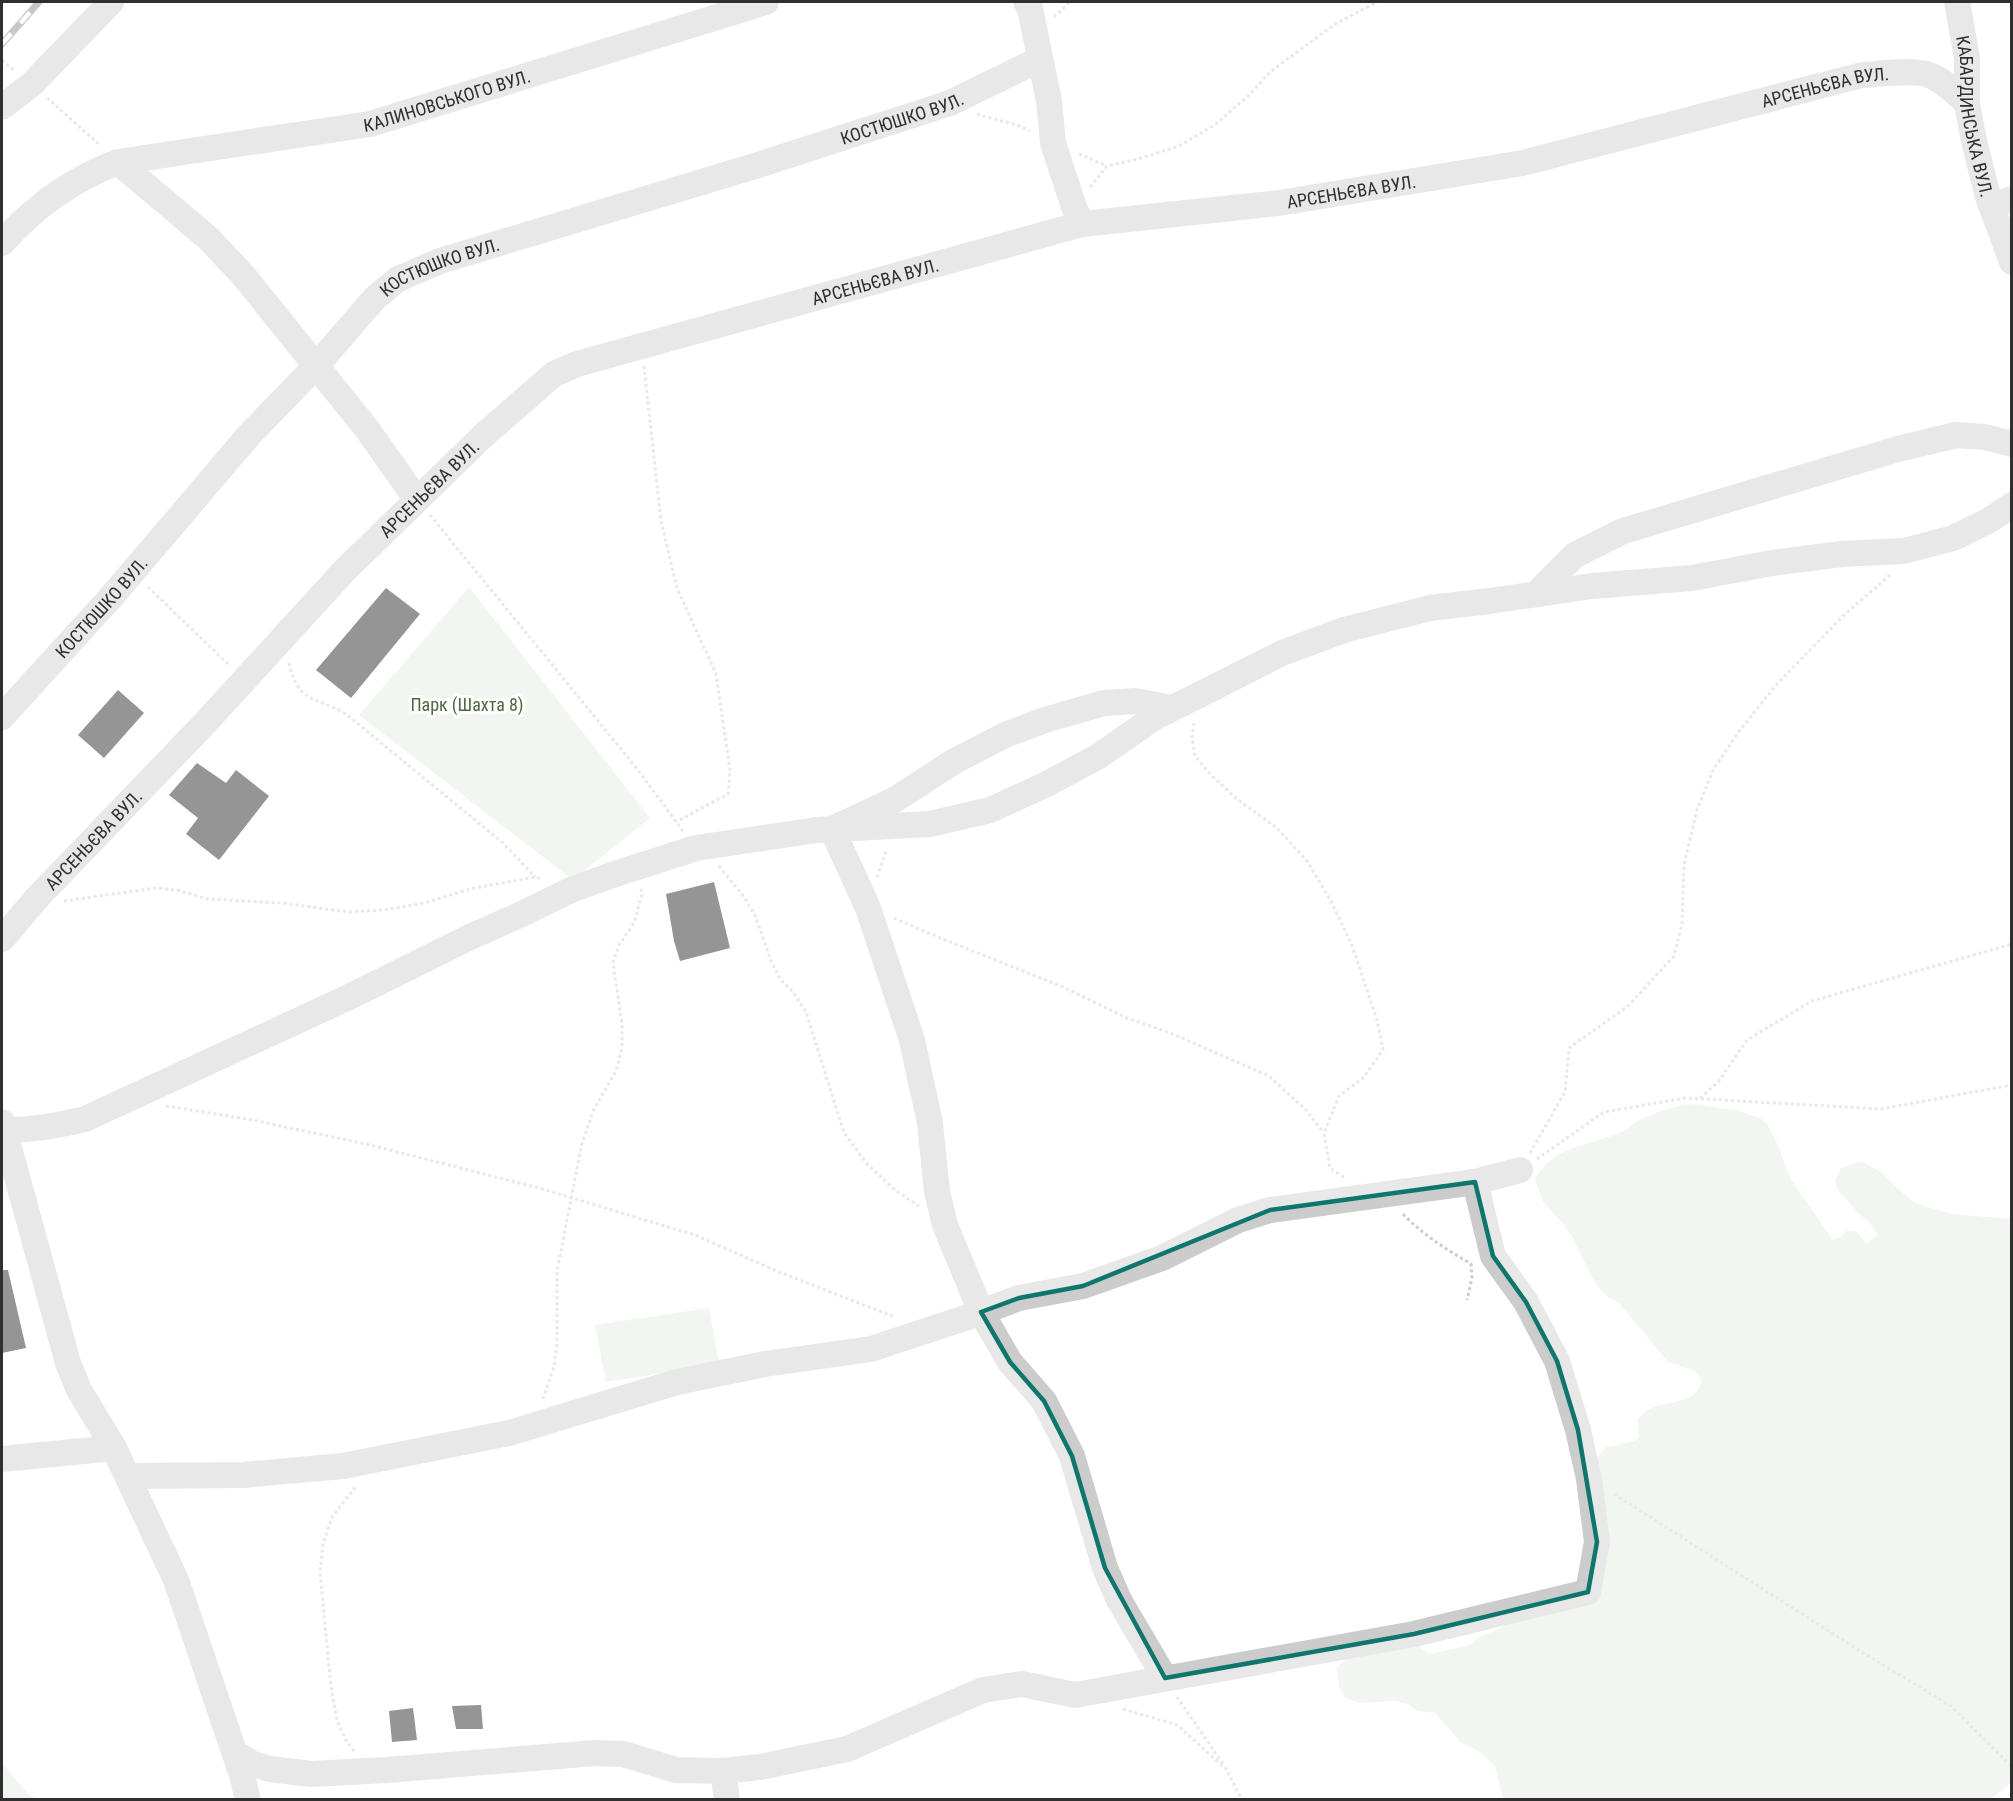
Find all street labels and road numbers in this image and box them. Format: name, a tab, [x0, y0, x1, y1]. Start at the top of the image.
street label: КАБАРДИНСЬКА ВУЛ.	[1953, 34, 1998, 199]
street label: АРСЕНЬЄВА ВУЛ.	[1759, 62, 1890, 111]
street label: КАЛИНОВСЬКОГО ВУЛ.	[362, 65, 533, 135]
street label: КОСТЮШКО ВУЛ.	[838, 88, 967, 148]
street label: АРСЕНЬЄВА ВУЛ.	[1285, 170, 1417, 212]
street label: КОСТЮШКО ВУЛ.	[375, 233, 502, 301]
street label: АРСЕНЬЄВА ВУЛ.	[809, 254, 941, 309]
street label: АРСЕНЬЄВА ВУЛ.	[375, 435, 483, 541]
street label: КОСТЮШКО ВУЛ.	[51, 552, 151, 662]
street label: АРСЕНЬЄВА ВУЛ.	[40, 785, 146, 894]

